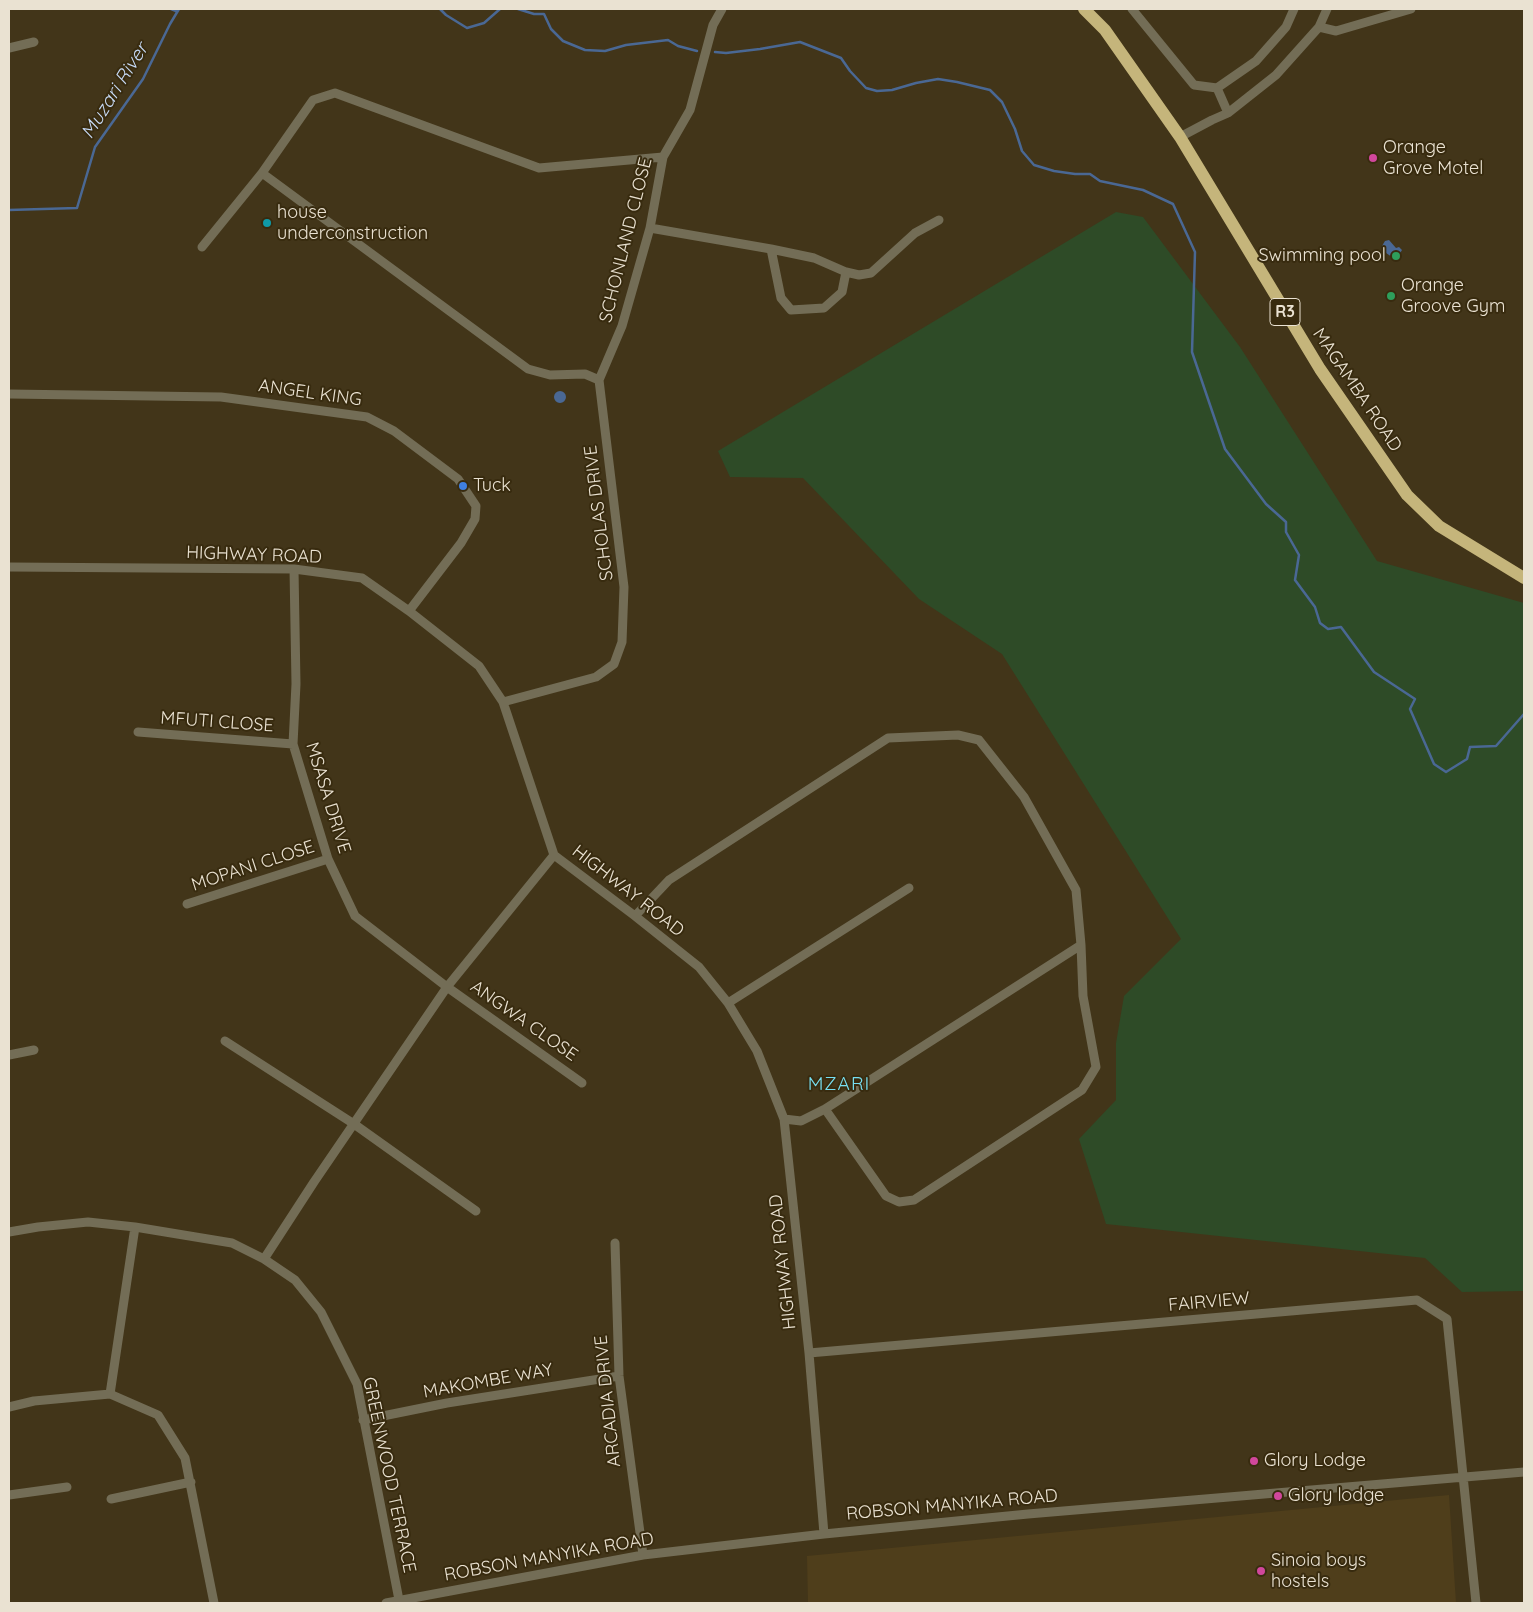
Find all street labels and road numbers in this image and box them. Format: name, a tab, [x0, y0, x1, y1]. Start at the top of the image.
street label: SCHONLAND CLOSE	[595, 155, 657, 325]
road number: R3	[1270, 298, 1300, 326]
street label: MAGAMBA ROAD	[1308, 324, 1406, 456]
street label: ANGEL KING	[257, 375, 363, 411]
street label: SCHOLAS DRIVE	[580, 444, 618, 582]
street label: HIGHWAY ROAD	[186, 542, 322, 568]
street label: MFUTI CLOSE	[160, 707, 274, 737]
street label: MSASA DRIVE	[301, 740, 355, 856]
street label: MOPANI CLOSE	[189, 836, 317, 896]
street label: HIGHWAY ROAD	[568, 841, 688, 941]
street label: ANGWA CLOSE	[466, 976, 582, 1066]
street label: HIGHWAY ROAD	[765, 1193, 801, 1331]
street label: FAIRVIEW	[1167, 1288, 1251, 1316]
street label: ARCADIA DRIVE	[590, 1334, 626, 1468]
street label: MAKOMBE WAY	[421, 1359, 555, 1403]
street label: GREENWOOD TERRACE	[358, 1375, 420, 1575]
street label: ROBSON MANYIKA ROAD	[845, 1485, 1059, 1525]
street label: ROBSON MANYIKA ROAD	[443, 1528, 655, 1586]

